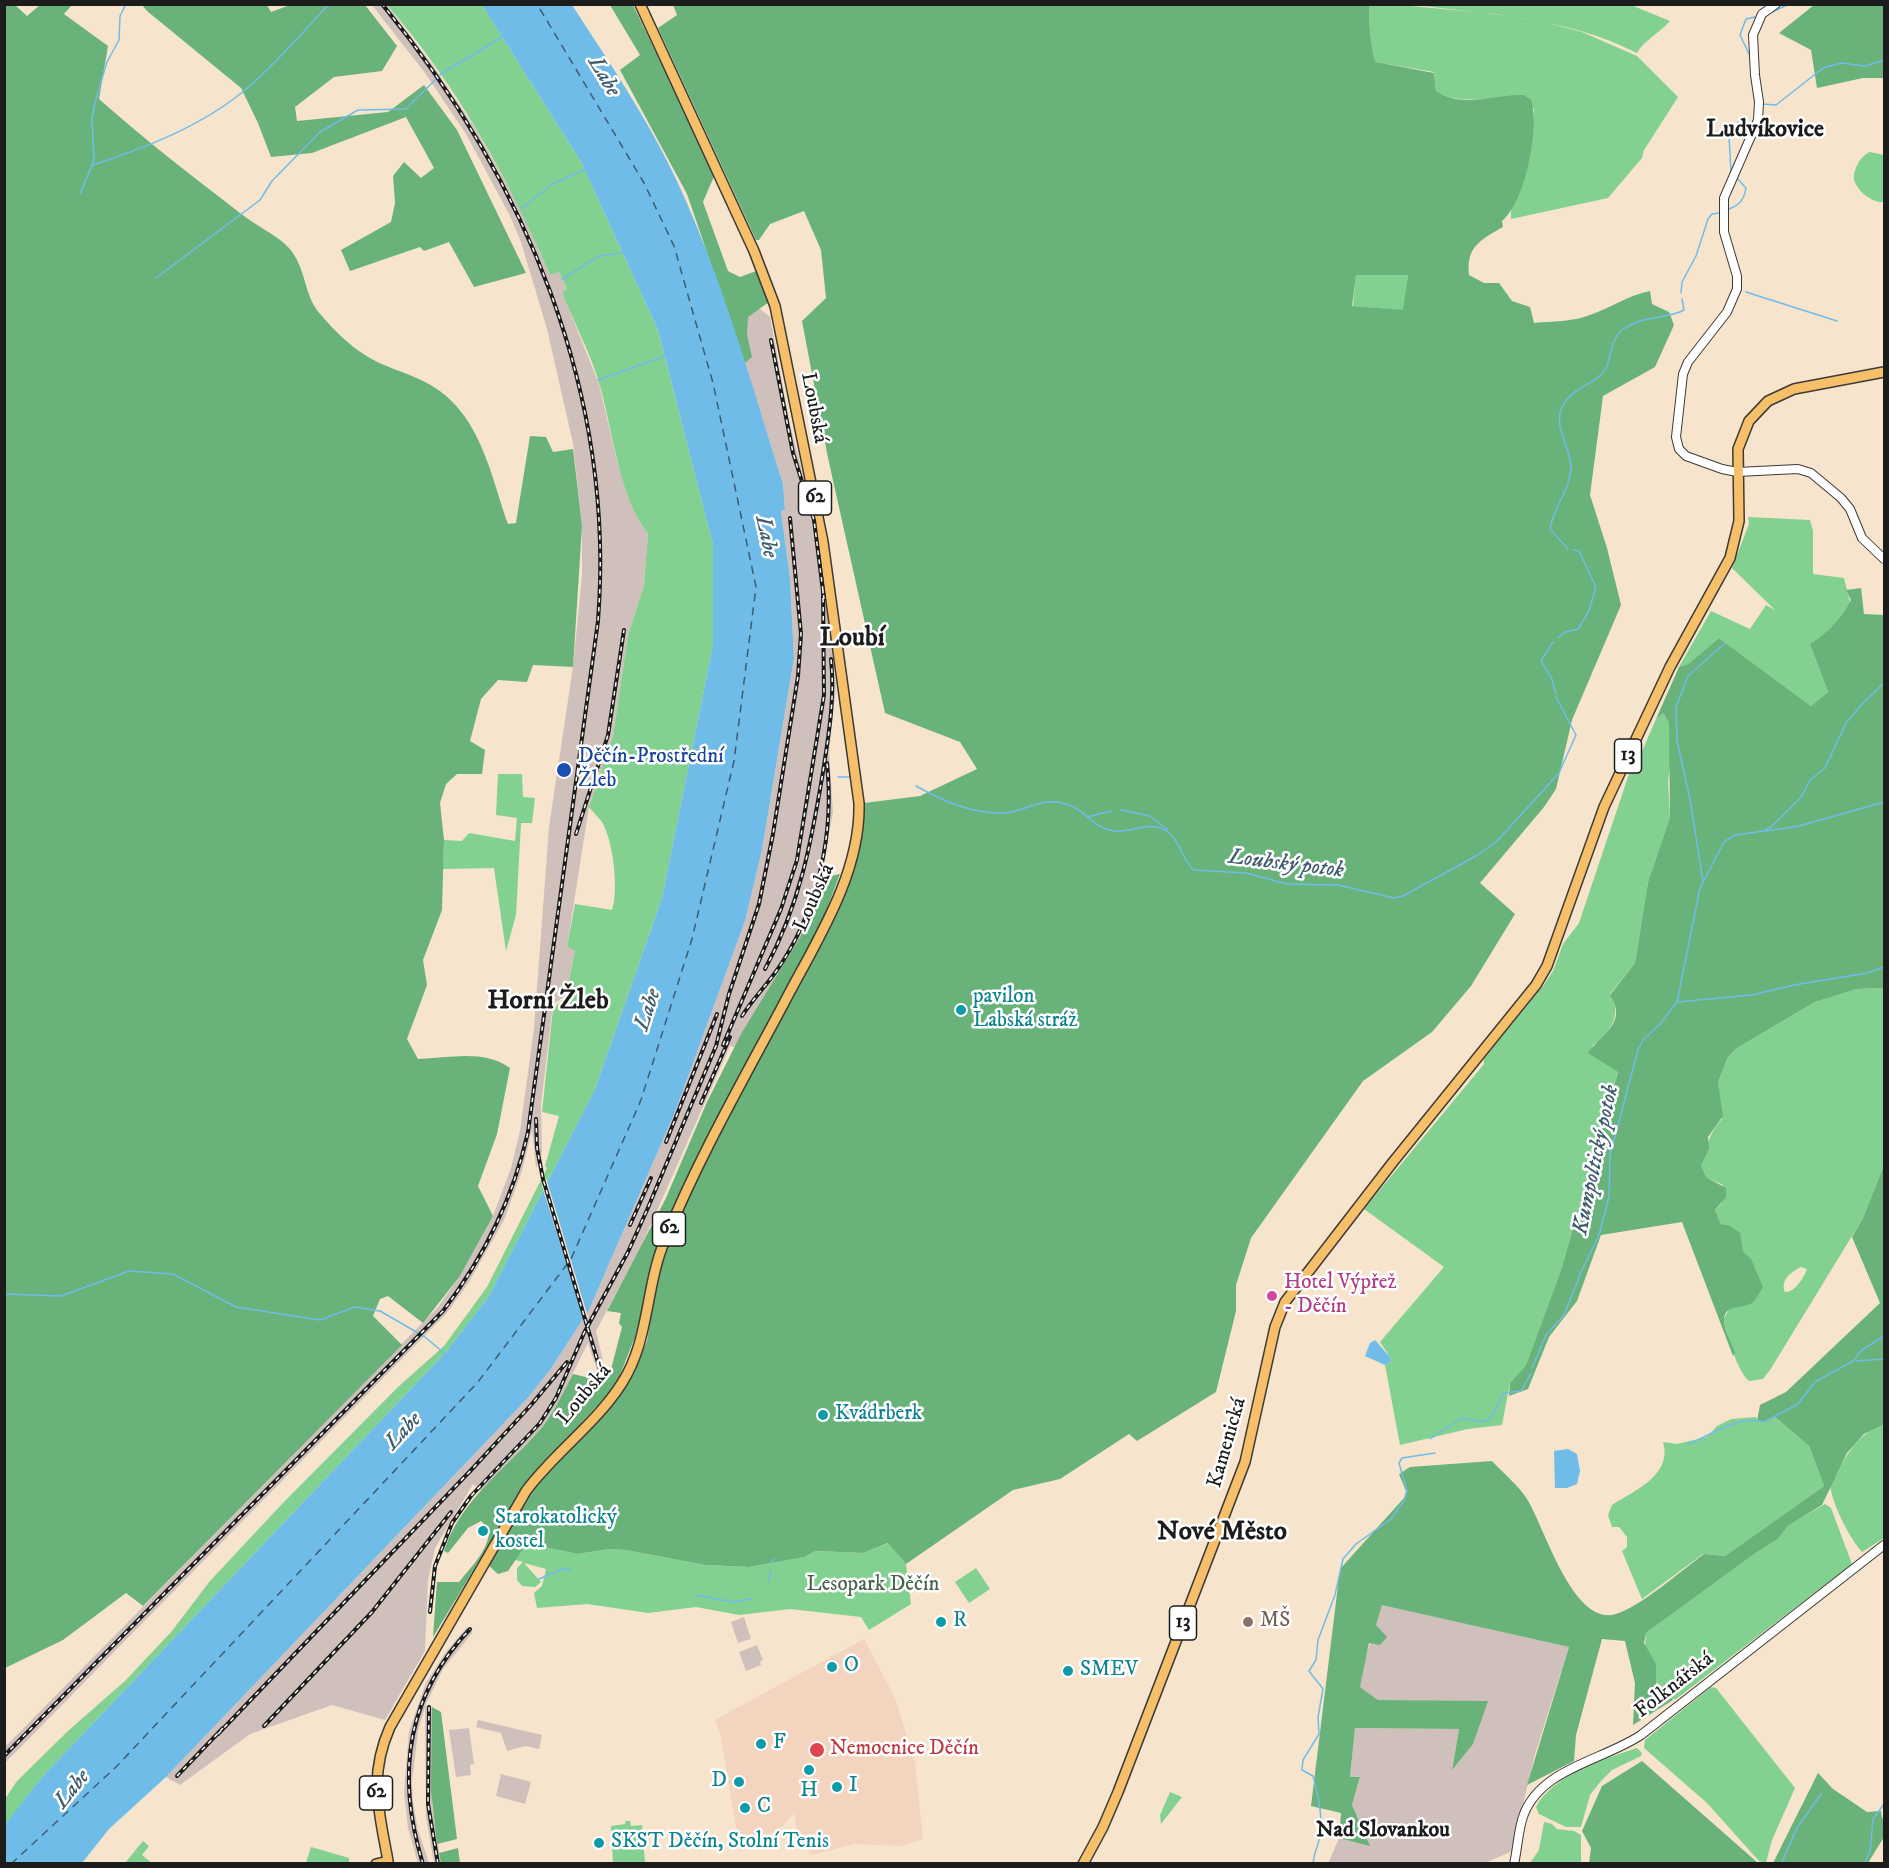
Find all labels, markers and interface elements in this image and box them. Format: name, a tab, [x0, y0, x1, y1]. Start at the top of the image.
water label: Labe	[581, 52, 625, 102]
district label: Ludvíkovice	[1706, 117, 1824, 145]
street label: Loubská	[794, 370, 832, 446]
road number: 62	[798, 481, 832, 515]
water label: Labe	[748, 514, 782, 560]
district label: Loubí	[819, 623, 885, 655]
road number: 13	[1614, 739, 1642, 773]
place label: Děčín-Prostřední Žleb	[578, 745, 724, 795]
marker: Děčín-Prostřední Žleb	[555, 761, 573, 779]
water label: Loubský potok	[1227, 845, 1345, 885]
street label: Loubská	[789, 860, 841, 936]
place label: pavilon Labská stráž	[973, 985, 1077, 1035]
district label: Horní Žleb	[487, 986, 609, 1018]
water label: Labe	[630, 986, 668, 1034]
marker: pavilon Labská stráž	[954, 1003, 968, 1017]
water label: Kumpoltický potok	[1568, 1083, 1626, 1237]
road number: 62	[652, 1212, 686, 1246]
place label: Hotel Výpřež - Děčín	[1284, 1271, 1397, 1321]
marker: Hotel Výpřež - Děčín	[1265, 1289, 1279, 1303]
street label: Loubská	[552, 1359, 618, 1431]
street label: Kamenická	[1203, 1395, 1253, 1491]
place label: Kvádrberk	[835, 1402, 922, 1428]
water label: Labe	[380, 1408, 428, 1456]
marker: Kvádrberk	[816, 1408, 830, 1422]
place label: Starokatolický kostel	[495, 1506, 617, 1556]
district label: Nové Město	[1157, 1517, 1287, 1549]
marker: Starokatolický kostel	[476, 1524, 490, 1538]
park label: Lesopark Děčín	[807, 1573, 939, 1599]
road number: 13	[1170, 1606, 1196, 1640]
place label: R	[953, 1609, 967, 1635]
place label: MŠ	[1260, 1609, 1290, 1635]
marker: R	[934, 1615, 948, 1629]
marker: MŠ	[1241, 1615, 1255, 1629]
street label: Folknářská	[1631, 1647, 1719, 1725]
place label: O	[844, 1654, 859, 1680]
place label: SMEV	[1080, 1658, 1138, 1684]
marker: O	[825, 1660, 839, 1674]
marker: SMEV	[1061, 1664, 1075, 1678]
place label: F	[773, 1731, 786, 1757]
marker: F	[754, 1737, 768, 1751]
place label: Nemocnice Děčín	[830, 1737, 979, 1763]
marker: Nemocnice Děčín	[808, 1741, 826, 1759]
marker: H	[802, 1763, 816, 1777]
water label: Labe	[50, 1765, 96, 1815]
place label: D	[711, 1769, 727, 1795]
place label: I	[849, 1774, 858, 1800]
marker: D	[732, 1775, 746, 1789]
road number: 62	[360, 1776, 392, 1810]
place label: H	[800, 1779, 818, 1805]
marker: I	[830, 1780, 844, 1794]
place label: C	[757, 1795, 771, 1821]
marker: C	[738, 1801, 752, 1815]
district label: Nad Slovankou	[1316, 1818, 1450, 1844]
place label: SKST Děčín, Stolní Tenis	[611, 1830, 829, 1856]
marker: SKST Děčín, Stolní Tenis	[592, 1836, 606, 1850]

